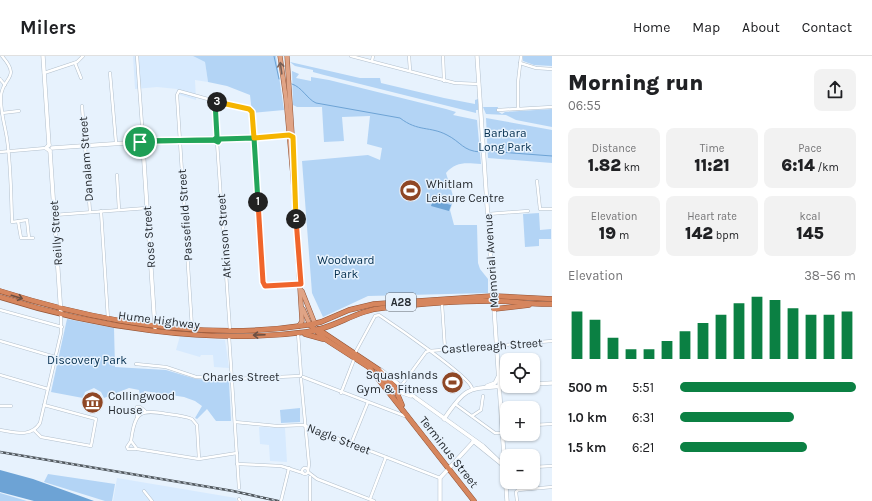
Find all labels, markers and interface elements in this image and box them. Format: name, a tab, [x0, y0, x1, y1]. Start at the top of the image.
text: Milers	[20, 17, 76, 39]
text: Home	[633, 19, 670, 36]
text: Map	[692, 19, 720, 36]
text: About	[742, 19, 780, 36]
text: Contact	[802, 19, 852, 36]
one-way arrow	[277, 62, 285, 75]
button: share	[814, 69, 856, 111]
text: Morning run	[568, 70, 703, 96]
pin: 3	[207, 92, 227, 112]
text: 3	[214, 95, 220, 108]
text: 06:55	[568, 98, 601, 113]
street label: Danalam Street	[76, 115, 96, 202]
pin	[123, 125, 157, 159]
park label: Barbara Long Park	[478, 126, 532, 154]
icon: arrive	[129, 131, 151, 153]
text: Distance	[592, 142, 636, 155]
text: Time	[700, 142, 724, 155]
text: Pace	[798, 142, 822, 155]
text: 1.82	[588, 155, 621, 175]
text: 11:21	[694, 155, 730, 175]
text: 6:14	[781, 155, 815, 175]
text: km	[621, 161, 640, 174]
text: /km	[815, 161, 839, 174]
street label: Passefield Street	[175, 168, 195, 261]
place label: Whitlam Leisure Centre	[426, 177, 504, 205]
sports icon: Whitlam Leisure Centre	[398, 178, 424, 204]
pin: 1	[248, 192, 268, 212]
street label: Atkinson Street	[214, 193, 234, 279]
text: 1	[256, 195, 260, 208]
street label: Reilly Street	[47, 200, 65, 266]
street label: Rose Street	[140, 205, 158, 268]
pin: 2	[286, 209, 306, 229]
text: Elevation	[591, 210, 637, 223]
text: Heart rate	[687, 210, 737, 223]
text: kcal	[799, 210, 821, 223]
text: 2	[293, 212, 299, 225]
street label: Memorial Avenue	[481, 213, 501, 309]
text: 19	[599, 223, 616, 243]
text: 142	[685, 223, 713, 243]
text: 145	[796, 223, 824, 243]
text: m	[616, 229, 629, 242]
text: bpm	[713, 229, 739, 242]
park label: Woodward Park	[317, 253, 375, 281]
text: Elevation	[568, 268, 623, 283]
text: 38–56 m	[804, 268, 856, 283]
road number: A28	[386, 293, 416, 311]
one-way arrow	[10, 294, 23, 301]
street label: Hume Highway	[117, 308, 201, 332]
one-way arrow	[253, 331, 266, 339]
street label: Castlereagh Street	[441, 335, 543, 357]
park label: Discovery Park	[47, 353, 127, 367]
map controls	[500, 353, 540, 489]
button: locate	[500, 353, 540, 393]
place label: Squashlands Gym & Fitness	[356, 368, 438, 396]
sports icon: Squashlands Gym & Fitness	[440, 369, 466, 395]
street label: Charles Street	[202, 370, 280, 384]
text: 500 m	[568, 380, 608, 395]
text: 5:51	[632, 380, 654, 395]
place label: Collingwood House	[108, 389, 175, 417]
museum icon: Collingwood House	[79, 390, 105, 416]
button: +	[500, 401, 540, 441]
text: 1.0 km	[568, 410, 607, 425]
text: 6:31	[632, 410, 654, 425]
street label: Terminus Street	[417, 413, 482, 491]
street label: Nagle Street	[305, 420, 373, 458]
text: 1.5 km	[568, 440, 606, 455]
text: 6:21	[632, 440, 654, 455]
button: −	[500, 449, 540, 489]

